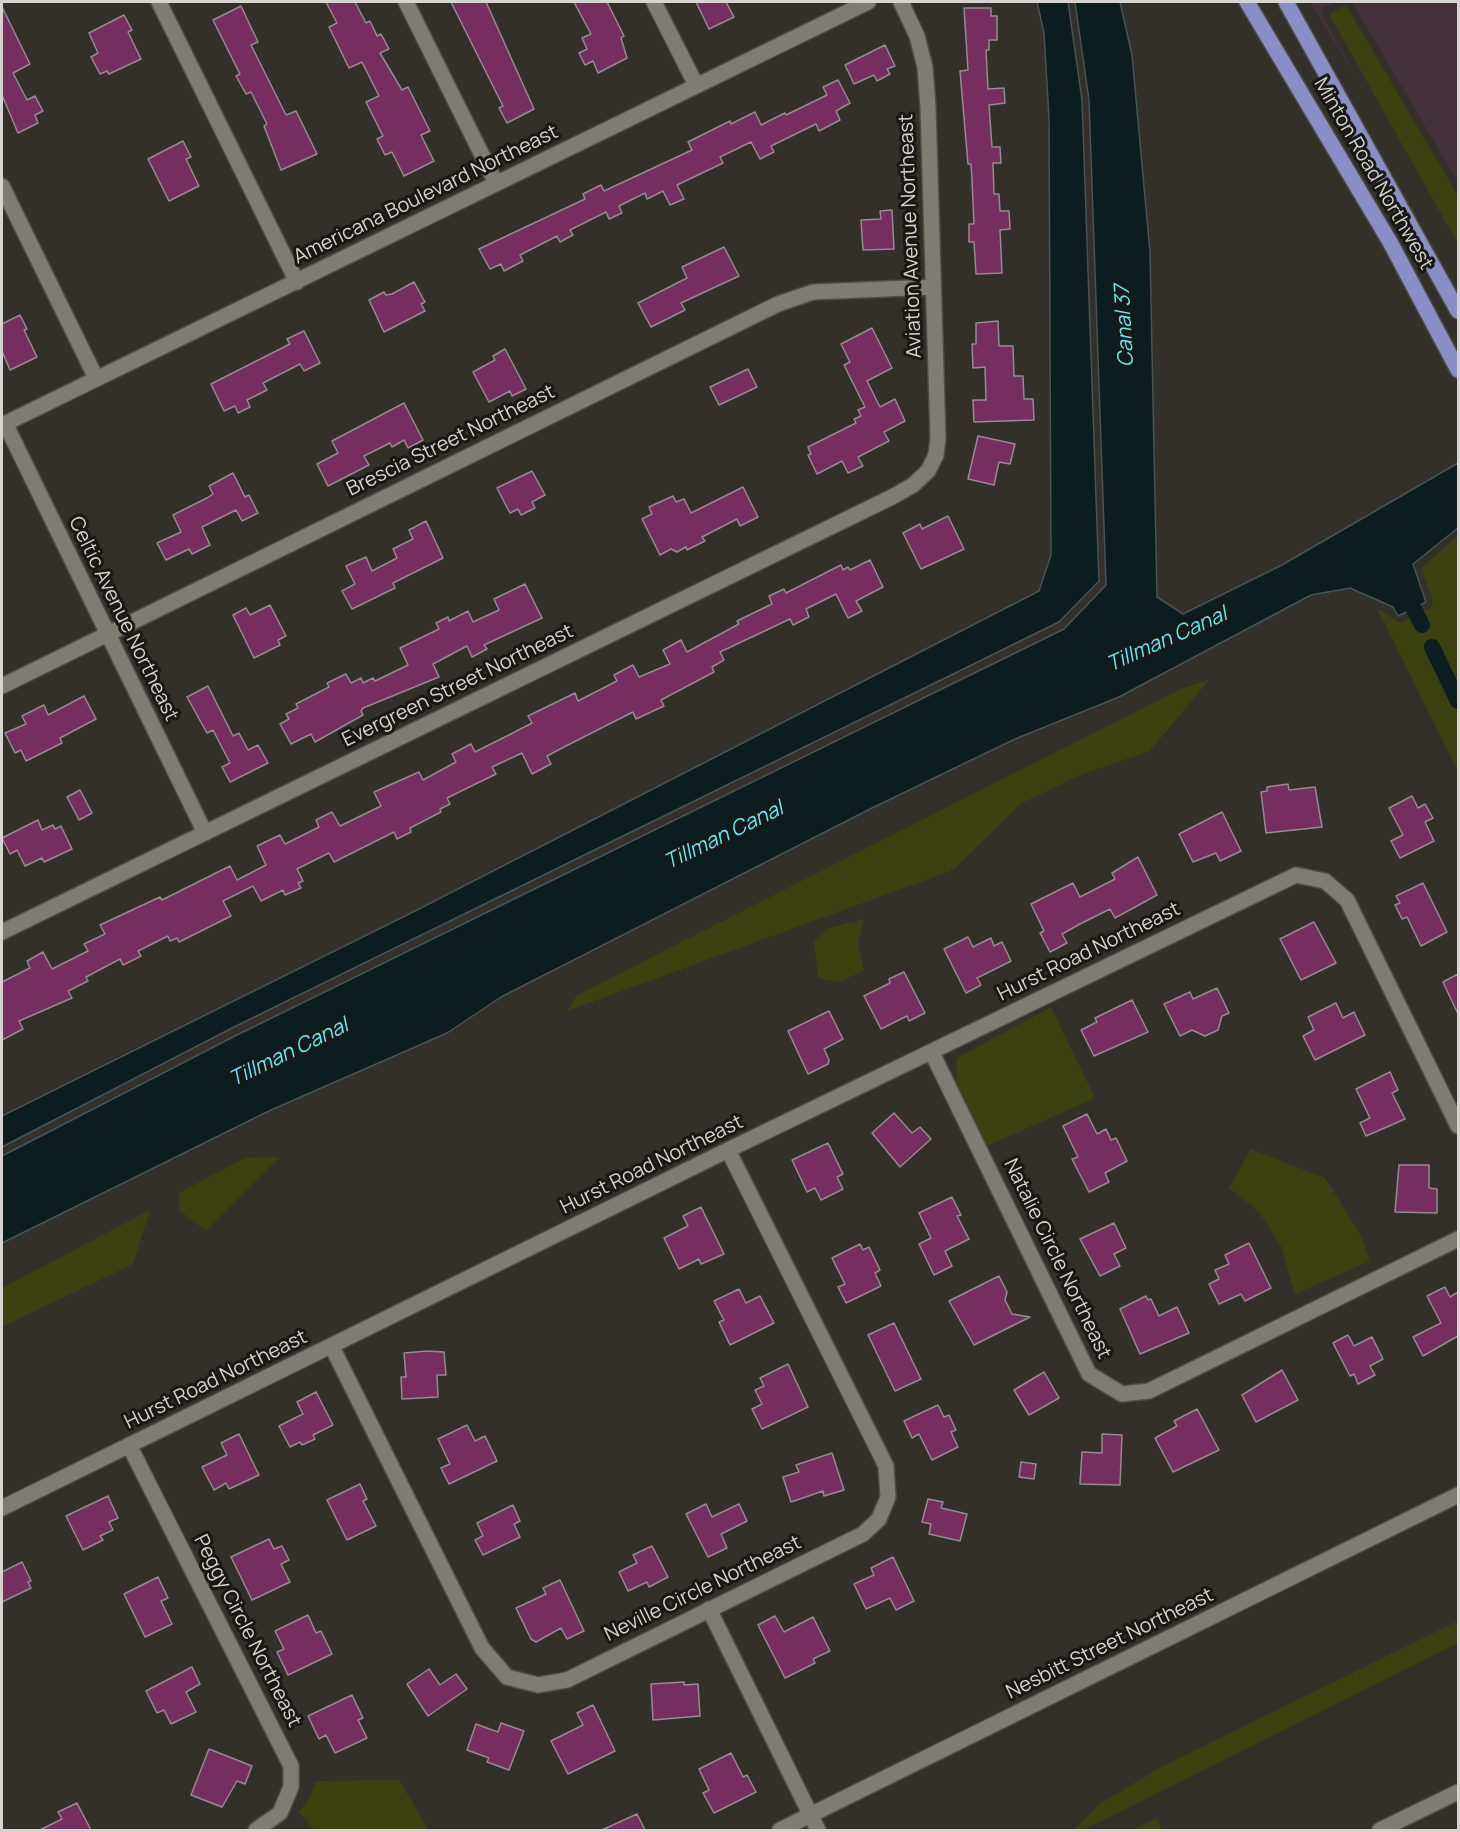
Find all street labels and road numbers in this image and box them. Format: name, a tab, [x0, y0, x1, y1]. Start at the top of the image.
street label: Minton Road Northwest	[1308, 74, 1438, 274]
street label: Aviation Avenue Northeast	[895, 113, 927, 359]
street label: Americana Boulevard Northeast	[290, 120, 562, 270]
street label: Brescia Street Northeast	[343, 380, 559, 502]
street label: Celtic Avenue Northeast	[63, 513, 183, 725]
street label: Evergreen Street Northeast	[339, 620, 577, 752]
street label: Hurst Road Northeast	[994, 897, 1184, 1007]
street label: Hurst Road Northeast	[557, 1110, 747, 1220]
street label: Natalie Circle Northeast	[998, 1155, 1116, 1363]
street label: Hurst Road Northeast	[121, 1325, 311, 1435]
street label: Peggy Circle Northeast	[188, 1531, 306, 1731]
street label: Neville Circle Northeast	[601, 1531, 805, 1647]
street label: Nesbitt Street Northeast	[1002, 1583, 1218, 1705]

